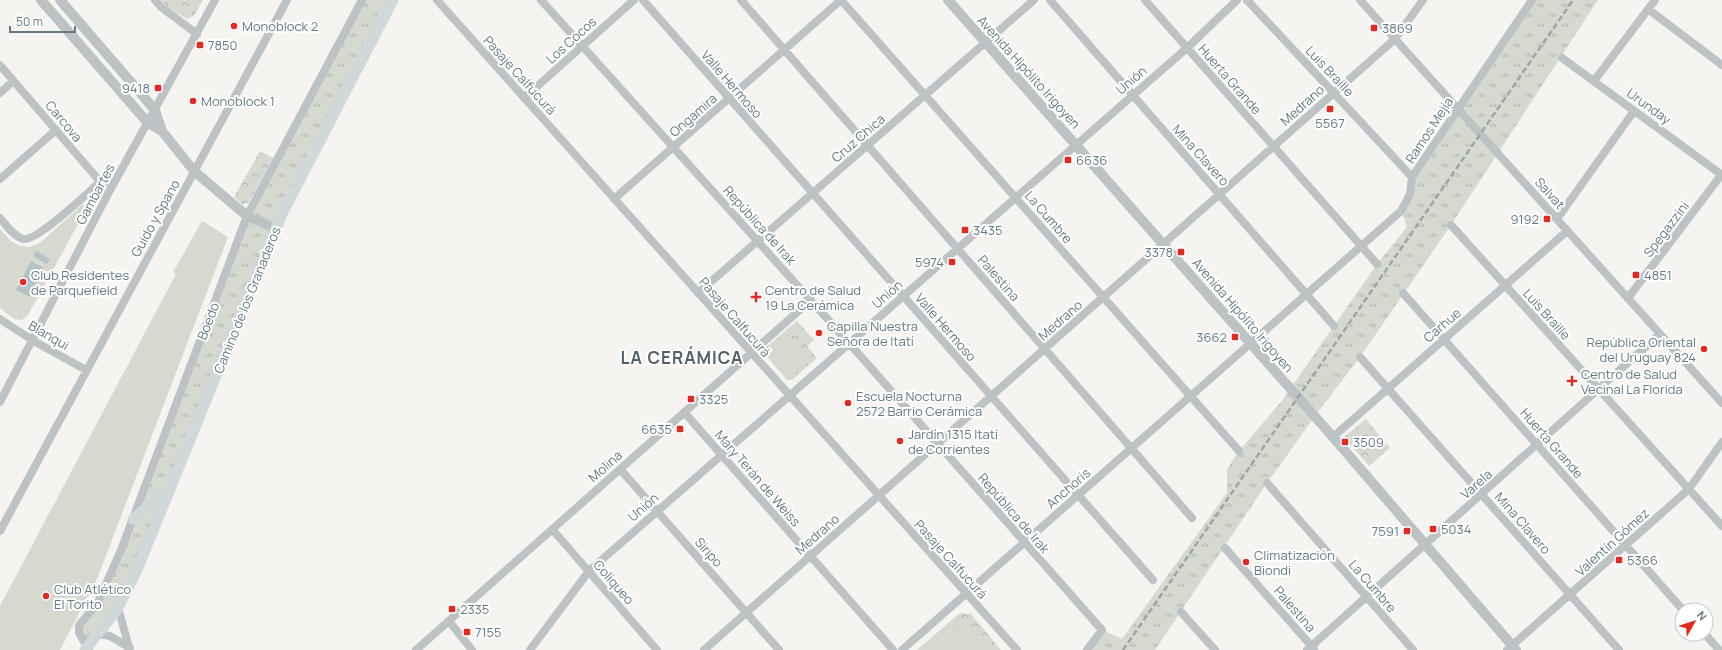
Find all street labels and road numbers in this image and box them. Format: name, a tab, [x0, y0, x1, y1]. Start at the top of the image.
street label: Los Cocos	[542, 12, 600, 67]
street label: Avenida Hipólito Irigoyen	[973, 12, 1085, 132]
street label: Pasaje Calfucurá	[480, 32, 560, 118]
street label: Huerta Grande	[1194, 40, 1266, 118]
street label: Luis Braille	[1302, 42, 1358, 101]
street label: Valle Hermoso	[697, 46, 767, 122]
street label: Unión	[1112, 62, 1150, 98]
street label: Medrano	[1276, 80, 1328, 130]
street label: Urunday	[1623, 84, 1675, 128]
street label: Ongamira	[665, 89, 721, 141]
street label: Ramos Mejía	[1401, 93, 1457, 167]
street label: Carcova	[41, 96, 87, 146]
street label: Cruz Chica	[827, 110, 889, 166]
street label: Mina Clavero	[1169, 120, 1234, 190]
street label: Gambartes	[71, 160, 119, 228]
street label: Salvat	[1531, 173, 1569, 213]
street label: Guido y Spano	[126, 176, 184, 260]
street label: República de Irak	[720, 182, 801, 269]
street label: La Cumbre	[1021, 187, 1077, 247]
street label: Spegazzini	[1639, 197, 1693, 261]
street label: Camino de los Granaderos	[209, 224, 285, 376]
street label: Palestina	[974, 251, 1024, 305]
street label: Avenida Hipólito Irigoyen	[1188, 254, 1298, 376]
street label: Pasaje Calfucurá	[695, 273, 775, 361]
street label: Unión	[868, 276, 906, 312]
street label: Luis Braille	[1519, 285, 1575, 344]
street label: Valle Hermoso	[911, 289, 981, 365]
street label: Medrano	[1034, 296, 1086, 344]
street label: Boedo	[193, 299, 223, 342]
street label: Carhue	[1419, 303, 1465, 346]
street label: Blanqui	[25, 316, 73, 354]
street label: Huerta Grande	[1516, 404, 1588, 482]
street label: Mary Terán de Weiss	[711, 426, 805, 530]
street label: Molina	[584, 446, 626, 486]
street label: Anchoris	[1042, 464, 1094, 512]
street label: Varela	[1456, 465, 1496, 503]
street label: República de Irak	[974, 469, 1054, 557]
street label: Mina Clavero	[1491, 488, 1555, 558]
street label: Unión	[624, 489, 662, 525]
street label: Valentín Gómez	[1571, 504, 1653, 580]
street label: Medrano	[791, 510, 843, 558]
street label: Pasaje Calfucurá	[911, 516, 991, 602]
street label: Siripo	[691, 533, 727, 571]
street label: Coliqueo	[590, 556, 639, 608]
street label: La Cumbre	[1345, 556, 1401, 616]
street label: Palestina	[1270, 582, 1320, 636]

